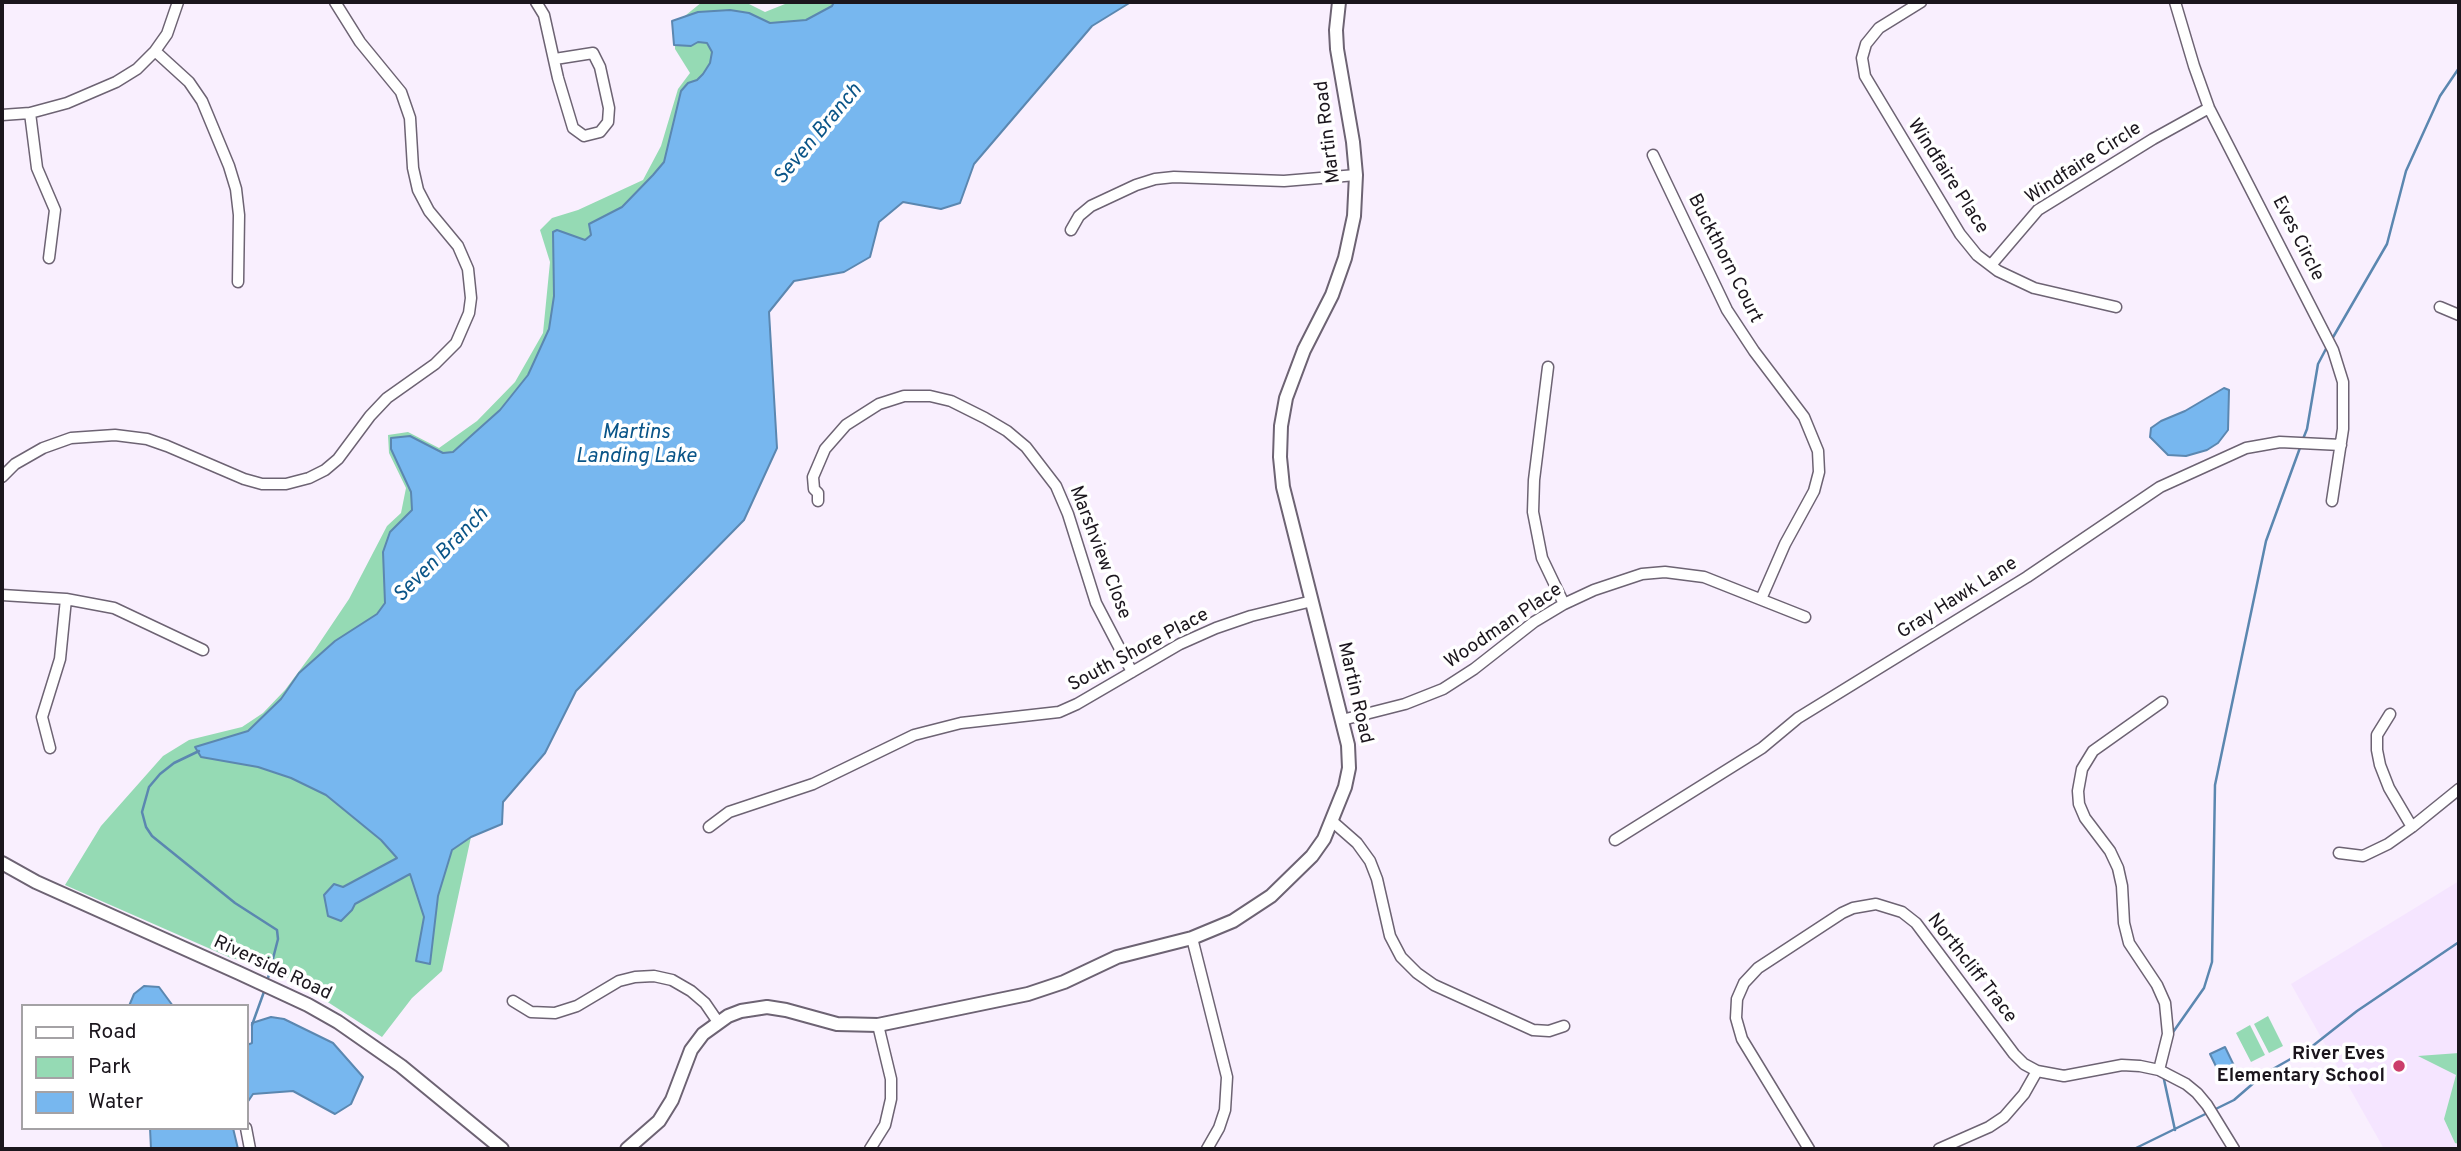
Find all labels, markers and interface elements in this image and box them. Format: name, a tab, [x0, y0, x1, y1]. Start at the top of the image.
water label: Seven Branch	[769, 79, 869, 191]
street label: Martin Road	[1311, 79, 1347, 185]
street label: Windfaire Place	[1901, 115, 1993, 239]
street label: Windfaire Circle	[2022, 118, 2146, 210]
street label: Buckthorn Court	[1682, 191, 1766, 327]
street label: Eves Circle	[2266, 193, 2328, 285]
water label: Martins Landing Lake	[576, 421, 696, 471]
street label: Marshview Close	[1063, 483, 1135, 623]
water label: Seven Branch	[389, 503, 495, 609]
street label: Gray Hawk Lane	[1894, 553, 2022, 645]
street label: Woodman Place	[1441, 579, 1567, 675]
street label: South Shore Place	[1065, 604, 1213, 698]
street label: Martin Road	[1331, 640, 1377, 746]
street label: Northcliff Trace	[1921, 910, 2021, 1028]
street label: Riverside Road	[209, 932, 335, 1006]
legend	[21, 1004, 248, 1130]
text: Road	[88, 1019, 137, 1046]
place label: River Eves Elementary School	[2217, 1044, 2385, 1088]
text: Park	[88, 1054, 131, 1081]
marker: River Eves Elementary School	[2391, 1058, 2407, 1074]
text: Water	[88, 1089, 143, 1116]

